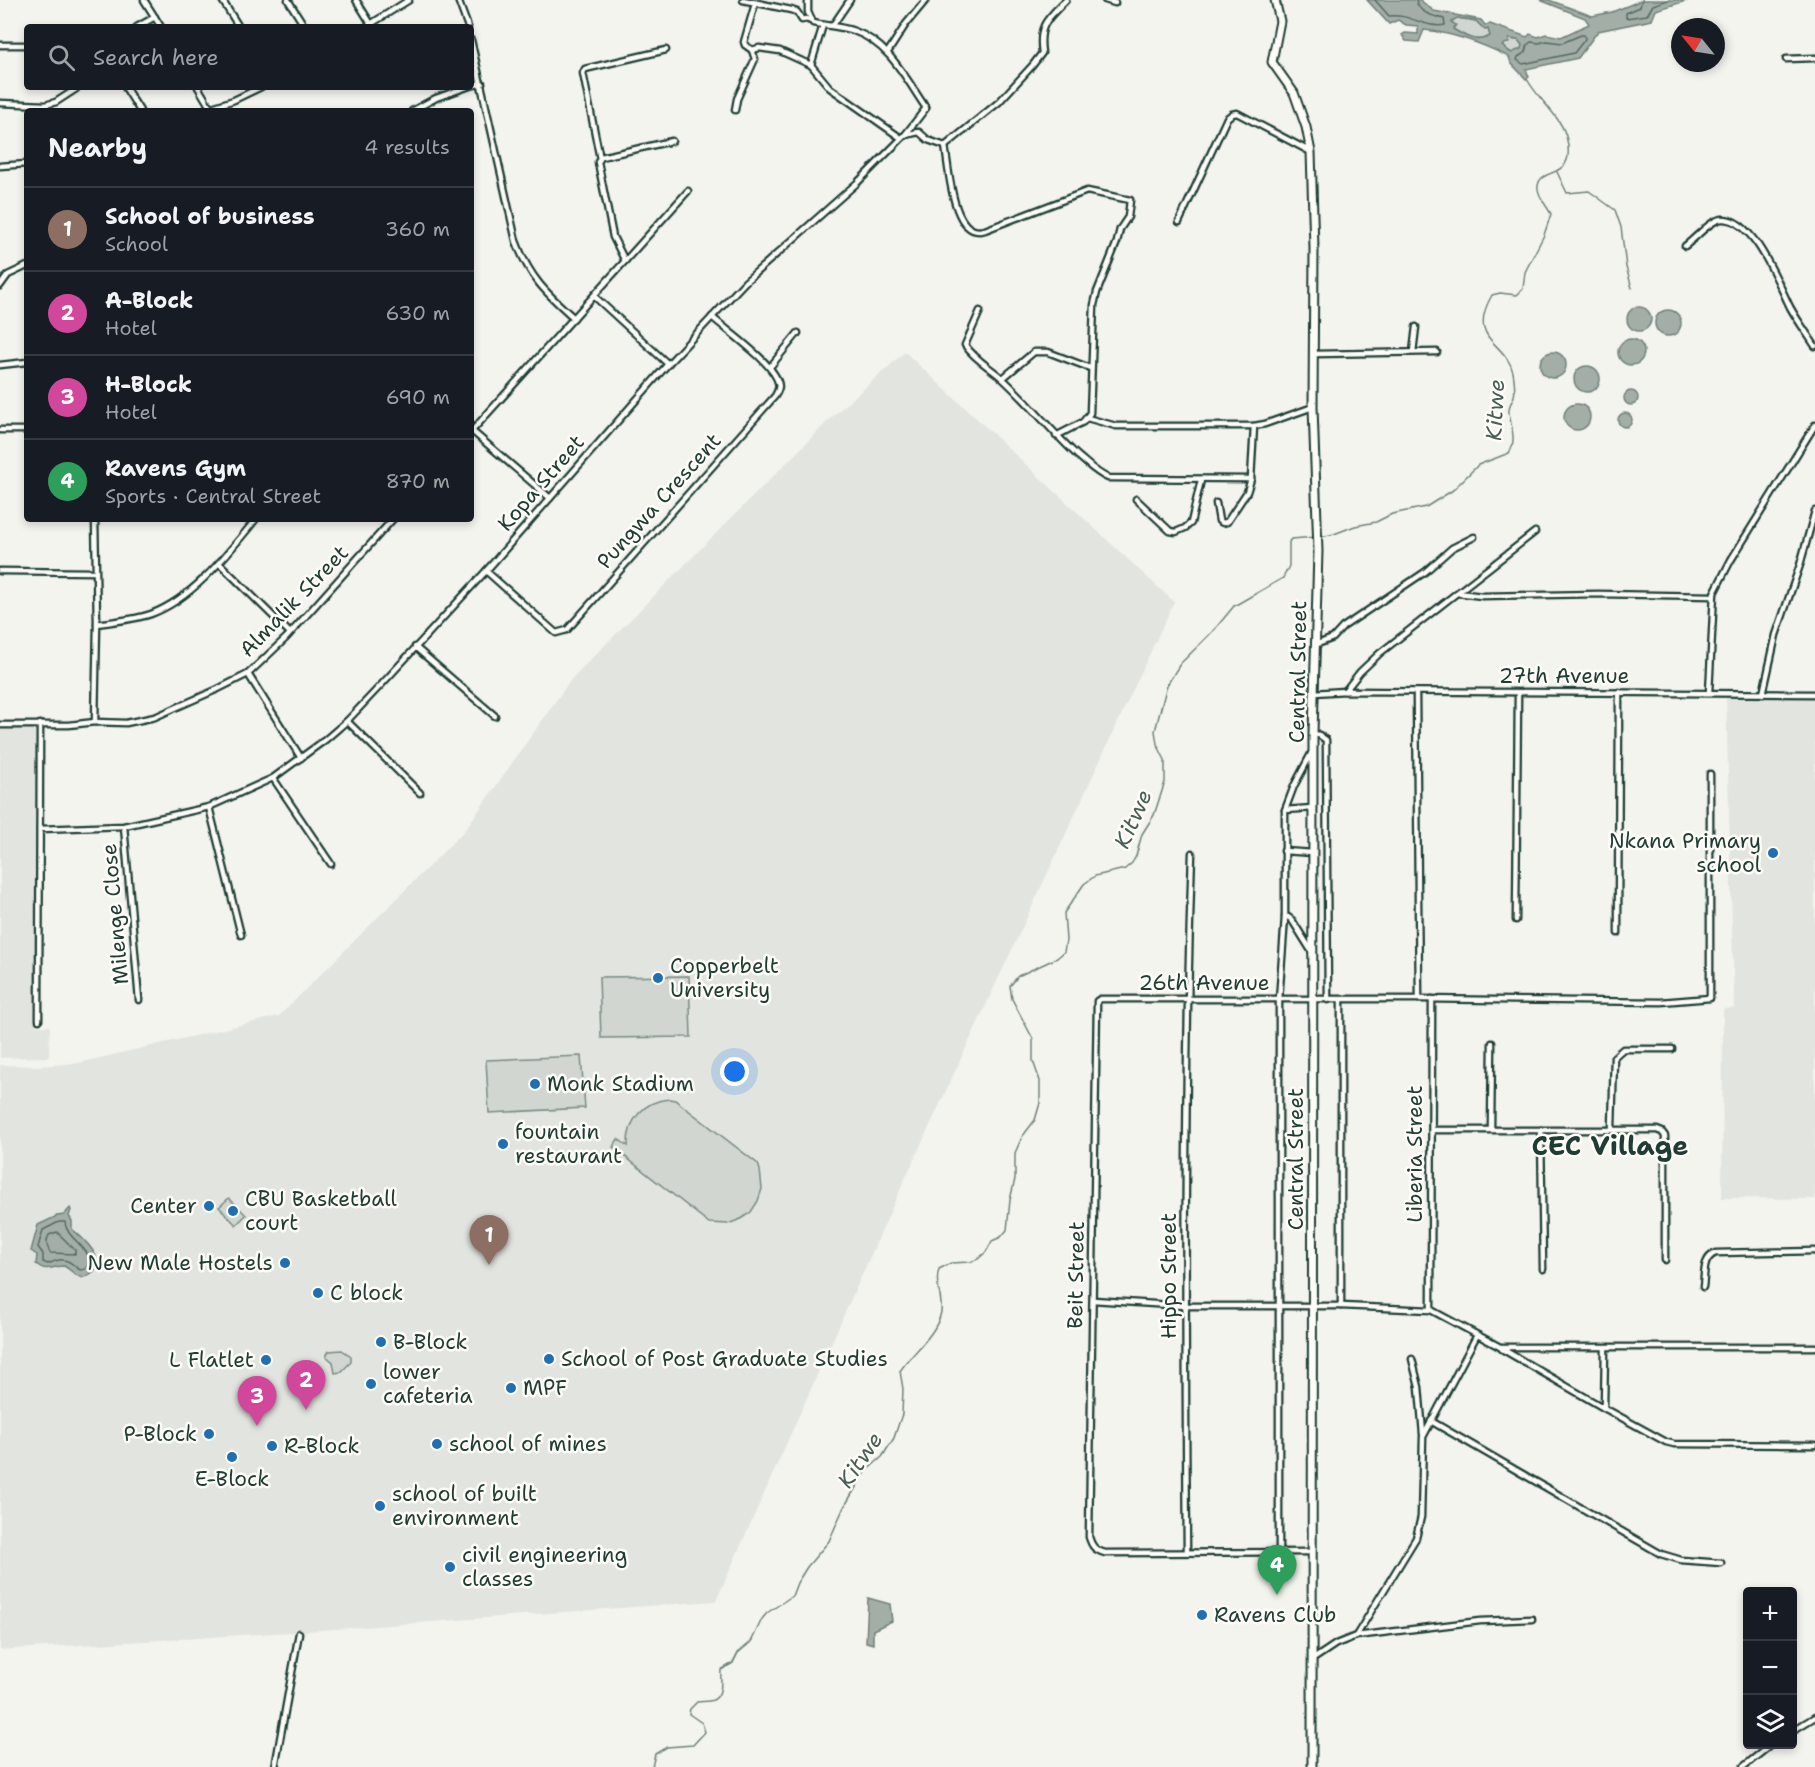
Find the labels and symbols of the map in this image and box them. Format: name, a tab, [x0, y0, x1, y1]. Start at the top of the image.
north arrow	[1671, 18, 1725, 72]
water label: Kitwe	[1479, 378, 1511, 442]
street label: Pungwa Crescent	[591, 427, 727, 575]
street label: Kopa Street	[491, 429, 591, 537]
street label: Almalik Street	[233, 539, 355, 663]
street label: Central Street	[1283, 601, 1313, 743]
street label: 27th Avenue	[1499, 662, 1629, 690]
water label: Kitwe	[1107, 785, 1159, 853]
place label: Nkana Primary school	[1609, 827, 1762, 879]
street label: Milenge Close	[95, 842, 135, 986]
marker: Nkana Primary school	[1766, 846, 1780, 860]
place label: Copperbelt University	[670, 952, 779, 1004]
street label: 26th Avenue	[1138, 969, 1270, 997]
marker: Copperbelt University	[651, 971, 665, 985]
your location	[720, 1057, 749, 1086]
place label: Monk Stadium	[547, 1070, 694, 1098]
marker: Monk Stadium	[528, 1077, 542, 1091]
street label: Liberia Street	[1401, 1085, 1429, 1223]
street label: Central Street	[1282, 1088, 1310, 1230]
place label: fountain restaurant	[515, 1118, 622, 1170]
district label: CEC Village	[1532, 1127, 1689, 1164]
marker: fountain restaurant	[496, 1137, 510, 1151]
place label: CBU Basketball court	[245, 1185, 398, 1237]
place label: Center	[130, 1192, 197, 1220]
marker: Center	[202, 1199, 216, 1213]
marker: CBU Basketball court	[226, 1204, 240, 1218]
street label: Hippo Street	[1155, 1213, 1183, 1339]
pin: 1	[470, 1216, 508, 1265]
street label: Beit Street	[1061, 1221, 1091, 1329]
place label: New Male Hostels	[87, 1249, 273, 1277]
marker: New Male Hostels	[278, 1256, 292, 1270]
place label: C block	[330, 1279, 403, 1307]
marker: C block	[311, 1286, 325, 1300]
place label: B-Block	[393, 1328, 468, 1356]
marker: B-Block	[374, 1335, 388, 1349]
place label: School of Post Graduate Studies	[561, 1345, 888, 1373]
place label: L Flatlet	[169, 1346, 254, 1374]
marker: School of Post Graduate Studies	[542, 1352, 556, 1366]
marker: L Flatlet	[259, 1353, 273, 1367]
place label: lower cafeteria	[383, 1358, 472, 1410]
pin: 2	[286, 1360, 326, 1410]
place label: MPF	[523, 1374, 567, 1402]
pin: 3	[238, 1376, 276, 1426]
marker: lower cafeteria	[364, 1377, 378, 1391]
marker: MPF	[504, 1381, 518, 1395]
place label: P-Block	[123, 1420, 197, 1448]
water label: Kitwe	[831, 1426, 889, 1494]
marker: P-Block	[202, 1427, 216, 1441]
place label: school of mines	[449, 1430, 607, 1458]
place label: R-Block	[284, 1432, 360, 1460]
marker: school of mines	[430, 1437, 444, 1451]
marker: R-Block	[265, 1439, 279, 1453]
marker: E-Block	[225, 1450, 239, 1464]
place label: E-Block	[195, 1465, 269, 1493]
place label: school of built environment	[392, 1480, 537, 1532]
marker: school of built environment	[373, 1499, 387, 1513]
place label: civil engineering classes	[462, 1541, 627, 1593]
pin: 4	[1258, 1546, 1296, 1595]
marker: civil engineering classes	[443, 1560, 457, 1574]
place label: Ravens Club	[1214, 1601, 1336, 1629]
marker: Ravens Club	[1195, 1608, 1209, 1622]

